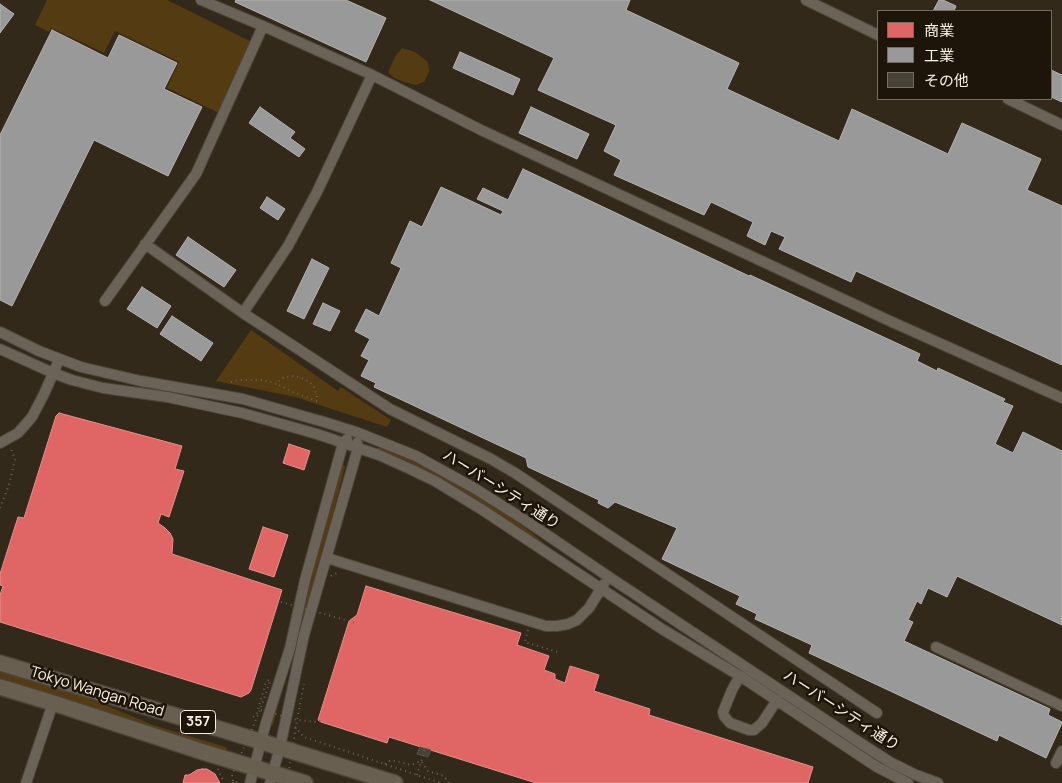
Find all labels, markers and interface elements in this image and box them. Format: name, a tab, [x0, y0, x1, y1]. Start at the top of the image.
legend	[877, 10, 1052, 100]
text: 商業	[924, 20, 954, 41]
text: 工業	[924, 45, 954, 66]
text: その他	[924, 70, 969, 91]
street label: ハーバーシティ通り	[439, 447, 563, 533]
street label: Tokyo Wangan Road	[28, 663, 166, 721]
street label: ハーバーシティ通り	[779, 667, 903, 755]
road number: 357	[180, 710, 216, 734]

